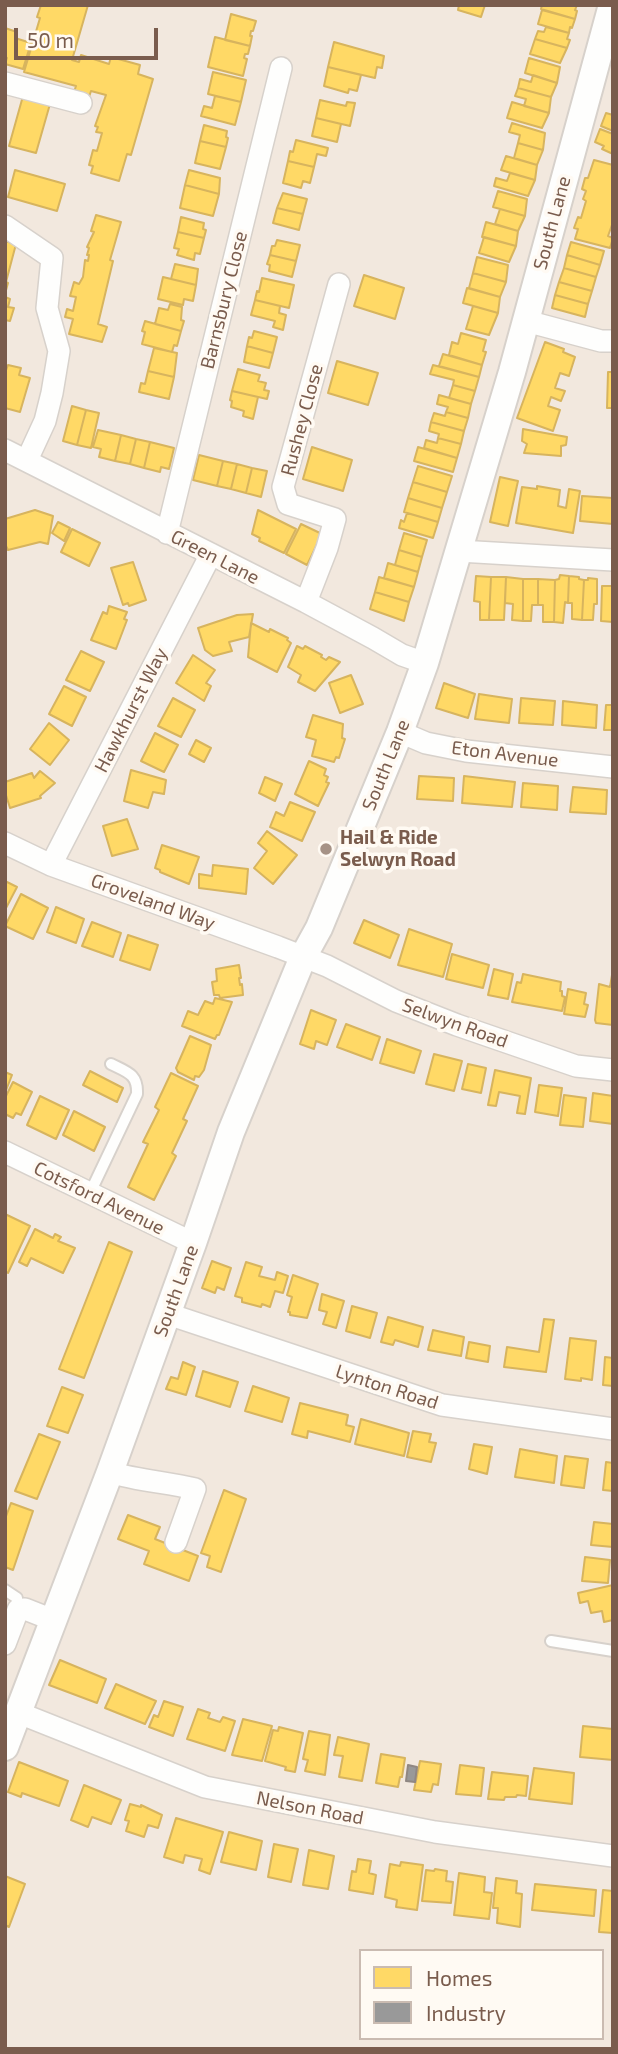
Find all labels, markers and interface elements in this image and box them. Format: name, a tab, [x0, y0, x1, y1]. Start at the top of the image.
scale bar	[18, 14, 161, 58]
text: 50 m	[27, 27, 74, 52]
street label: South Lane	[529, 174, 575, 272]
street label: Barnsbury Close	[196, 229, 252, 371]
street label: Rushey Close	[276, 362, 328, 478]
street label: Green Lane	[167, 525, 263, 589]
street label: Hawkhurst Way	[90, 644, 172, 776]
street label: South Lane	[357, 716, 415, 814]
street label: Eton Avenue	[450, 736, 560, 772]
place label: Hail & Ride Selwyn Road	[340, 827, 456, 871]
marker: Hail & Ride Selwyn Road	[318, 841, 334, 857]
street label: Groveland Way	[88, 869, 218, 935]
street label: Selwyn Road	[399, 993, 511, 1053]
street label: Cotsford Avenue	[30, 1157, 168, 1239]
street label: South Lane	[149, 1242, 203, 1340]
street label: Lynton Road	[333, 1360, 441, 1414]
street label: Nelson Road	[254, 1786, 366, 1830]
legend	[359, 1949, 604, 2040]
text: Homes	[426, 1965, 492, 1990]
text: Industry	[426, 2000, 506, 2025]

